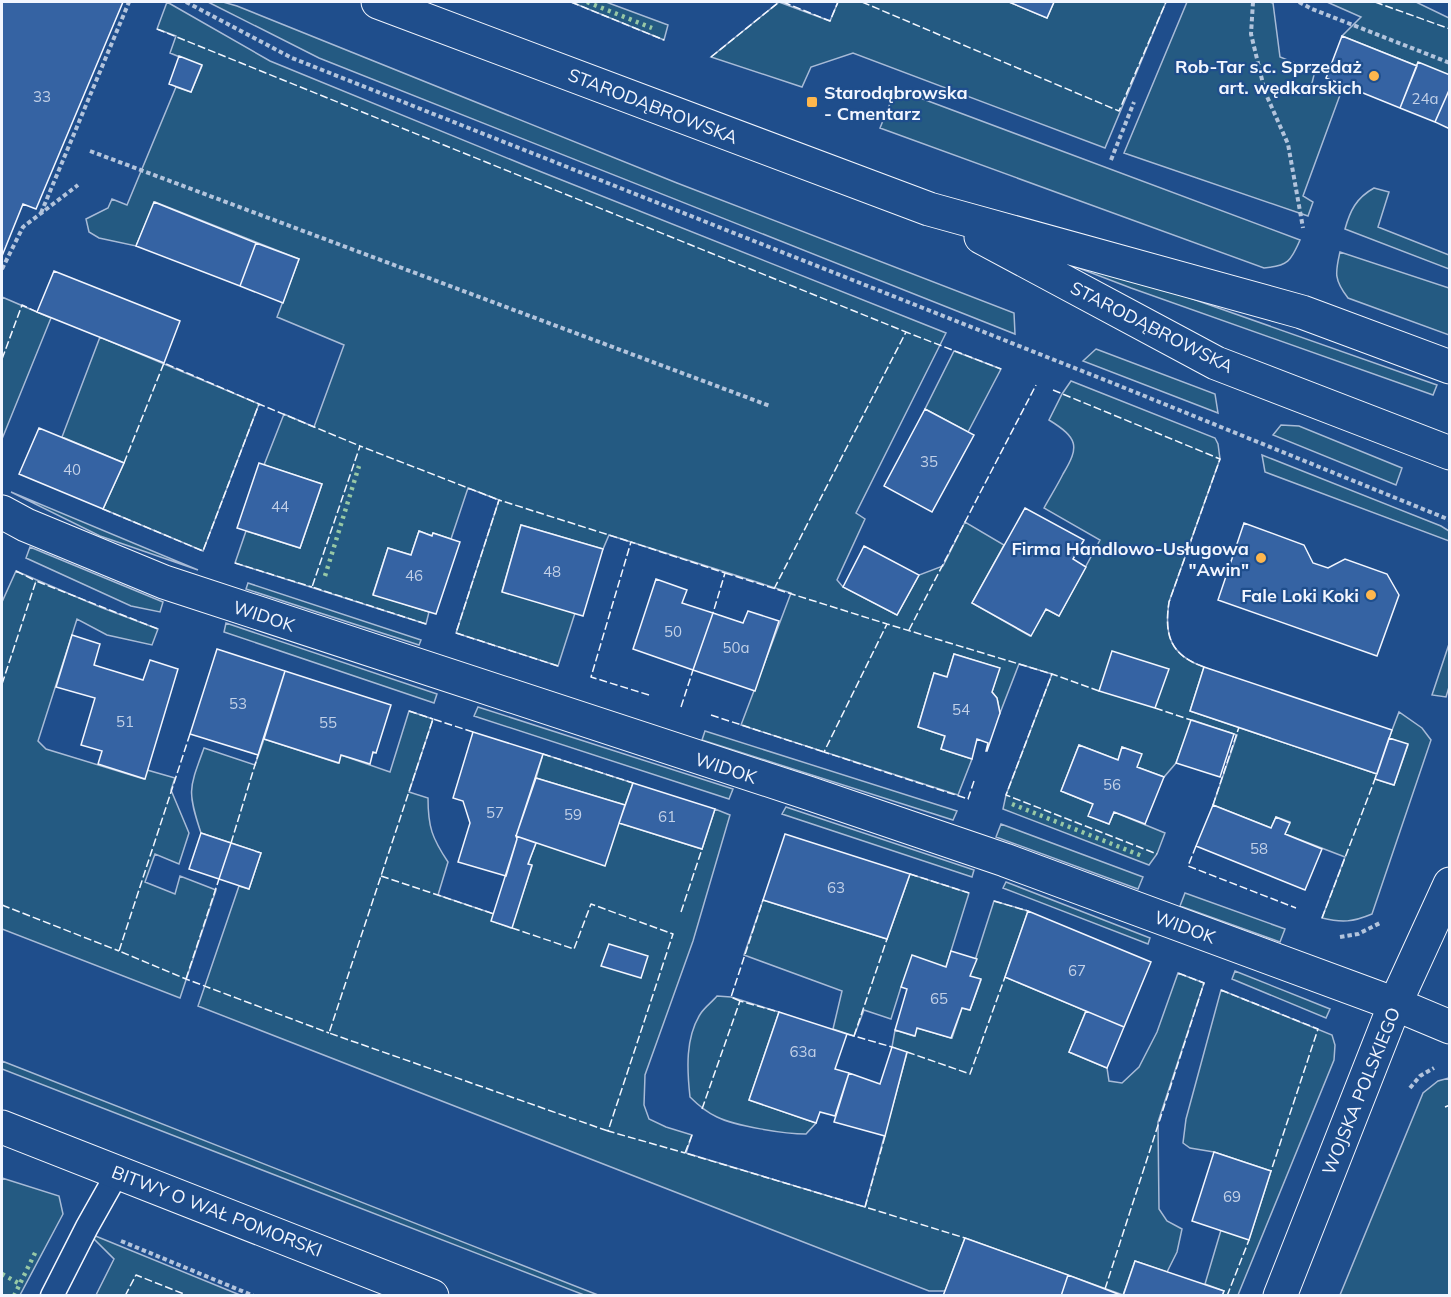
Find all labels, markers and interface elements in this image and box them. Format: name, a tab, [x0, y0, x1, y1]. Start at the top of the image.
place label: Rob-Tar s.c. Sprzedaż art. wędkarskich	[1175, 55, 1362, 99]
street label: STARODĄBROWSKA	[565, 63, 741, 149]
marker: Rob-Tar s.c. Sprzedaż art. wędkarskich	[1367, 69, 1381, 83]
place label: Starodąbrowska - Cmentarz	[824, 81, 968, 125]
house number: 33	[33, 87, 51, 106]
house number: 24a	[1411, 89, 1439, 108]
marker: Starodąbrowska - Cmentarz	[805, 95, 819, 109]
street label: STARODĄBROWSKA	[1067, 276, 1237, 378]
house number: 35	[920, 452, 938, 471]
house number: 40	[63, 460, 81, 479]
house number: 44	[271, 497, 289, 516]
place label: Firma Handlowo-Usługowa "Awin"	[1012, 537, 1249, 581]
marker: Firma Handlowo-Usługowa "Awin"	[1254, 551, 1268, 565]
house number: 48	[543, 562, 561, 581]
house number: 46	[405, 566, 423, 585]
place label: Fale Loki Koki	[1241, 584, 1359, 607]
marker: Fale Loki Koki	[1364, 588, 1378, 602]
street label: WIDOK	[230, 595, 298, 637]
house number: 50	[664, 622, 682, 641]
house number: 50a	[722, 638, 750, 657]
house number: 53	[229, 694, 247, 713]
house number: 54	[952, 700, 970, 719]
house number: 51	[116, 712, 134, 731]
house number: 55	[319, 713, 337, 732]
street label: WIDOK	[692, 747, 760, 789]
house number: 56	[1103, 775, 1121, 794]
house number: 57	[486, 803, 504, 822]
house number: 59	[564, 805, 582, 824]
house number: 61	[658, 807, 676, 826]
house number: 58	[1250, 839, 1268, 858]
house number: 63	[827, 878, 845, 897]
street label: WIDOK	[1151, 905, 1219, 949]
house number: 67	[1068, 961, 1086, 980]
house number: 65	[930, 989, 948, 1008]
street label: WOJSKA POLSKIEGO	[1317, 1004, 1405, 1178]
house number: 63a	[789, 1042, 817, 1061]
street label: BITWY O WAŁ POMORSKI	[108, 1160, 326, 1262]
house number: 69	[1223, 1187, 1241, 1206]

